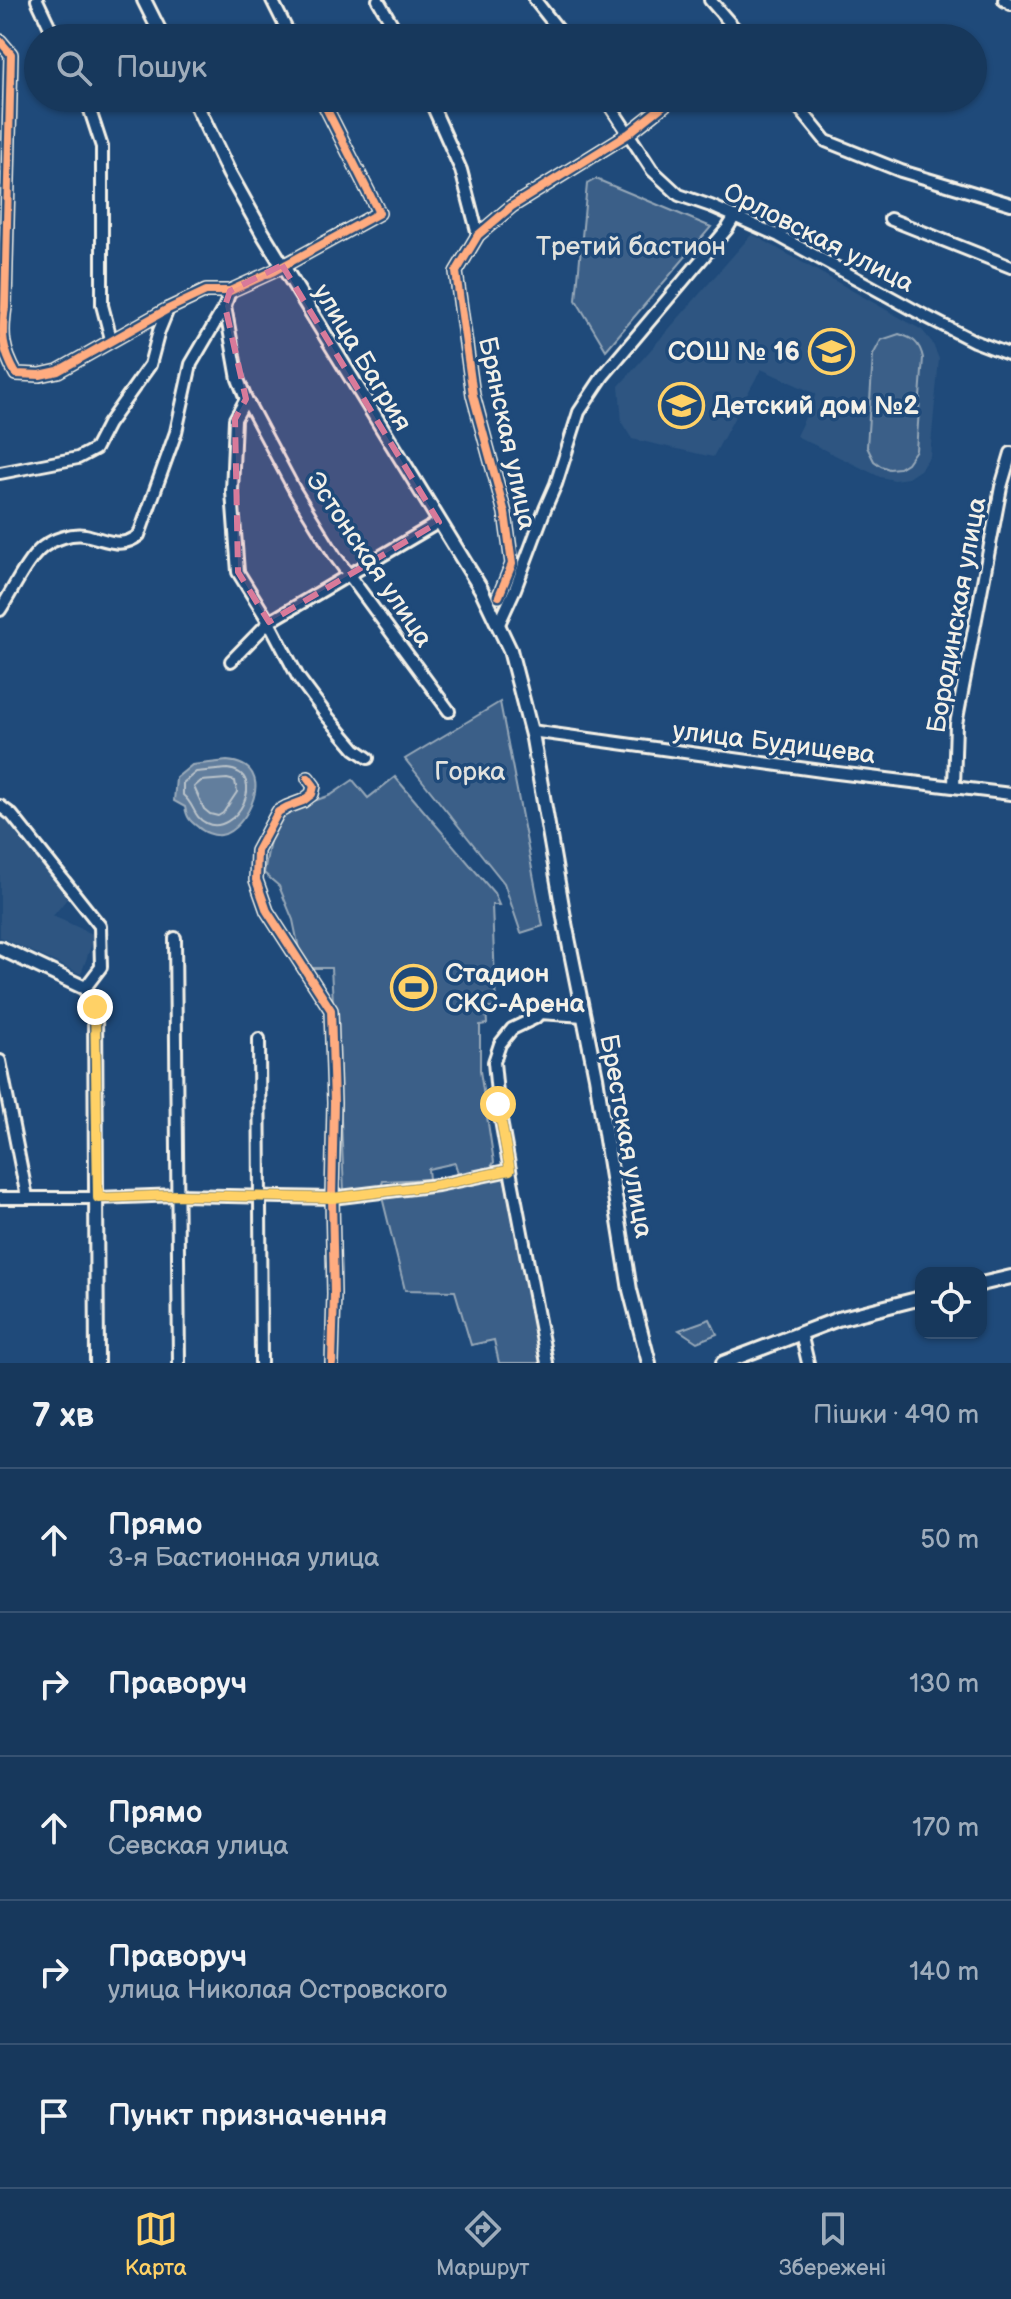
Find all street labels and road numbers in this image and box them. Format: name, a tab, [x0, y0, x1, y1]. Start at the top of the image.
street label: Орловская улица	[718, 177, 919, 300]
street label: улица Багрия	[306, 279, 418, 437]
street label: Брянская улица	[471, 334, 542, 533]
street label: Эстонская улица	[299, 466, 439, 654]
street label: Бородинская улица	[921, 495, 993, 736]
street label: улица Будищева	[671, 716, 877, 771]
street label: Брестская улица	[592, 1032, 659, 1241]

